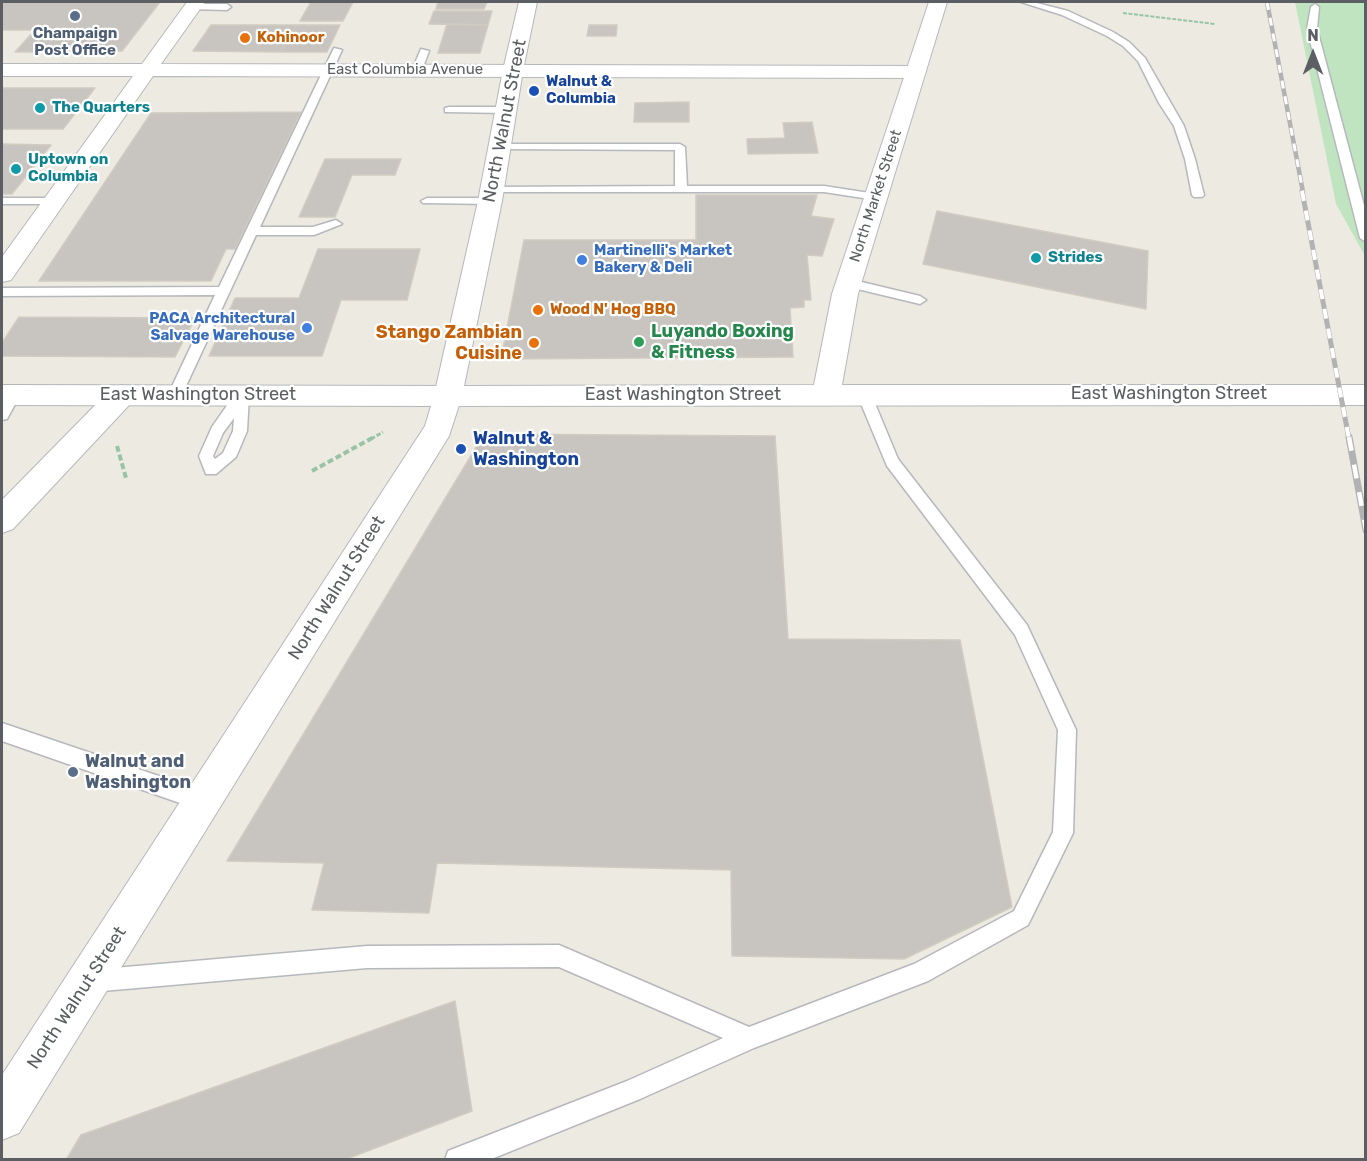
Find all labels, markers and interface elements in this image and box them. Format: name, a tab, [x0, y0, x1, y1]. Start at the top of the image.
marker: Champaign Post Office	[68, 9, 82, 23]
north arrow	[1283, 24, 1343, 84]
place label: Champaign Post Office	[33, 25, 117, 60]
text: N	[1307, 26, 1319, 45]
place label: Kohinoor	[257, 29, 325, 47]
marker: Kohinoor	[238, 31, 252, 45]
street label: North Walnut Street	[479, 38, 531, 204]
street label: East Columbia Avenue	[327, 61, 483, 79]
place label: Walnut & Columbia	[546, 73, 616, 108]
marker: Walnut & Columbia	[527, 84, 541, 98]
place label: The Quarters	[52, 99, 150, 117]
marker: The Quarters	[33, 101, 47, 115]
street label: North Market Street	[846, 128, 906, 264]
place label: Uptown on Columbia	[28, 151, 108, 186]
marker: Uptown on Columbia	[9, 162, 23, 176]
place label: Martinelli's Market Bakery & Deli	[594, 242, 732, 277]
place label: Strides	[1048, 249, 1103, 267]
marker: Strides	[1029, 251, 1043, 265]
marker: Martinelli's Market Bakery & Deli	[575, 253, 589, 267]
place label: Wood N' Hog BBQ	[550, 301, 676, 319]
marker: Wood N' Hog BBQ	[531, 303, 545, 317]
place label: PACA Architectural Salvage Warehouse	[149, 310, 295, 345]
marker: PACA Architectural Salvage Warehouse	[300, 321, 314, 335]
place label: Luyando Boxing & Fitness	[651, 321, 794, 364]
place label: Stango Zambian Cuisine	[376, 322, 522, 364]
marker: Luyando Boxing & Fitness	[632, 335, 646, 349]
marker: Stango Zambian Cuisine	[527, 336, 541, 350]
street label: East Washington Street	[1071, 383, 1267, 405]
street label: East Washington Street	[100, 384, 296, 406]
street label: East Washington Street	[585, 384, 781, 406]
place label: Walnut & Washington	[473, 428, 579, 470]
marker: Walnut & Washington	[454, 442, 468, 456]
street label: North Walnut Street	[284, 512, 390, 664]
place label: Walnut and Washington	[85, 751, 191, 794]
marker: Walnut and Washington	[66, 765, 80, 779]
street label: North Walnut Street	[23, 923, 131, 1073]

